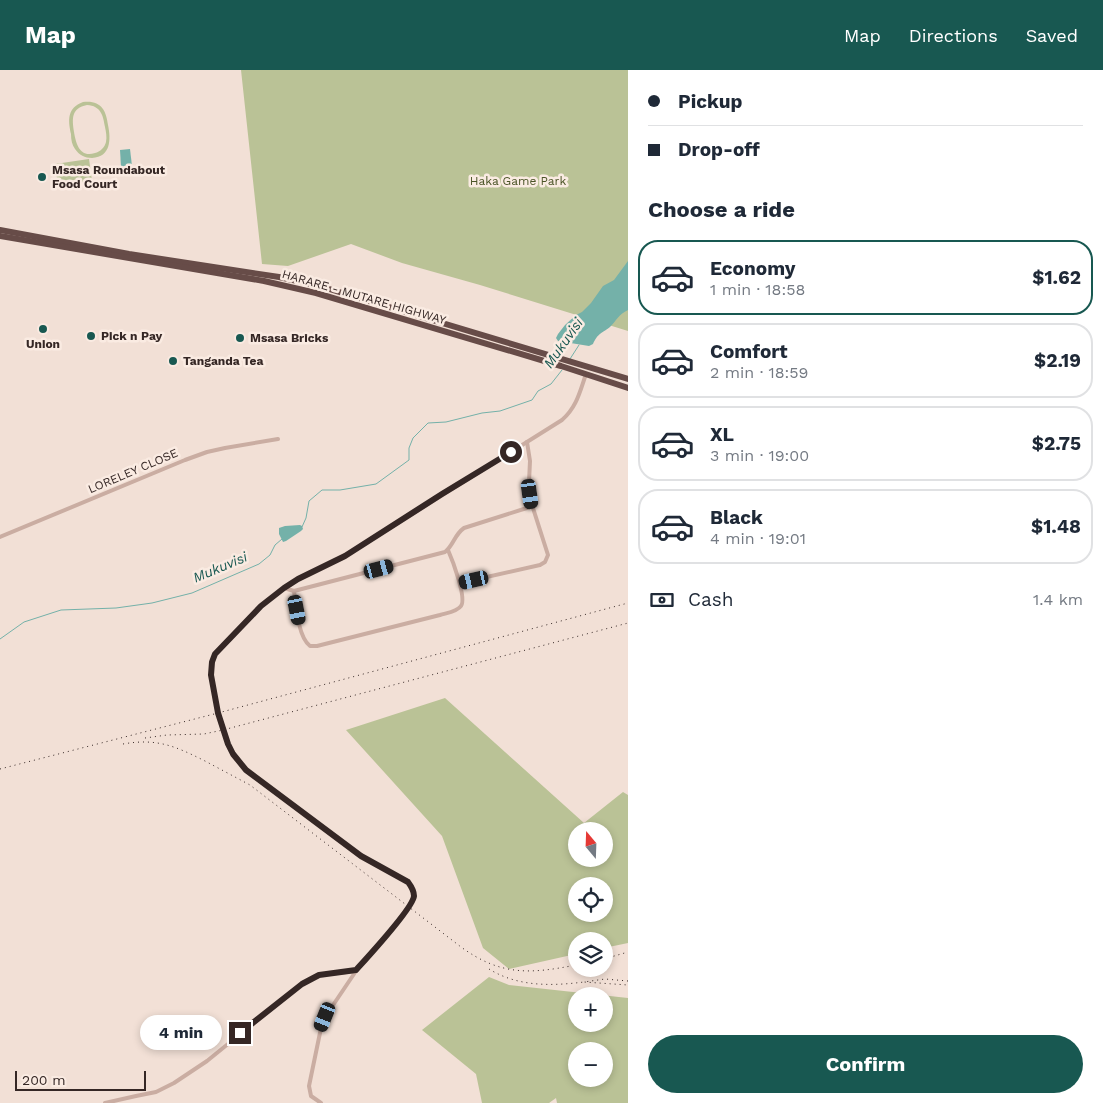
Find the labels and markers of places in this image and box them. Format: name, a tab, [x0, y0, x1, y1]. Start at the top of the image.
place label: Msasa Roundabout Food Court	[52, 163, 166, 191]
marker: Msasa Roundabout Food Court	[36, 171, 48, 183]
marker: Union	[37, 323, 49, 335]
place label: Pick n Pay	[101, 329, 162, 343]
marker: Pick n Pay	[85, 330, 97, 342]
place label: Msasa Bricks	[250, 331, 329, 345]
marker: Msasa Bricks	[234, 332, 246, 344]
place label: Union	[26, 337, 60, 351]
place label: Tanganda Tea	[183, 354, 264, 368]
marker: Tanganda Tea	[167, 355, 179, 367]

